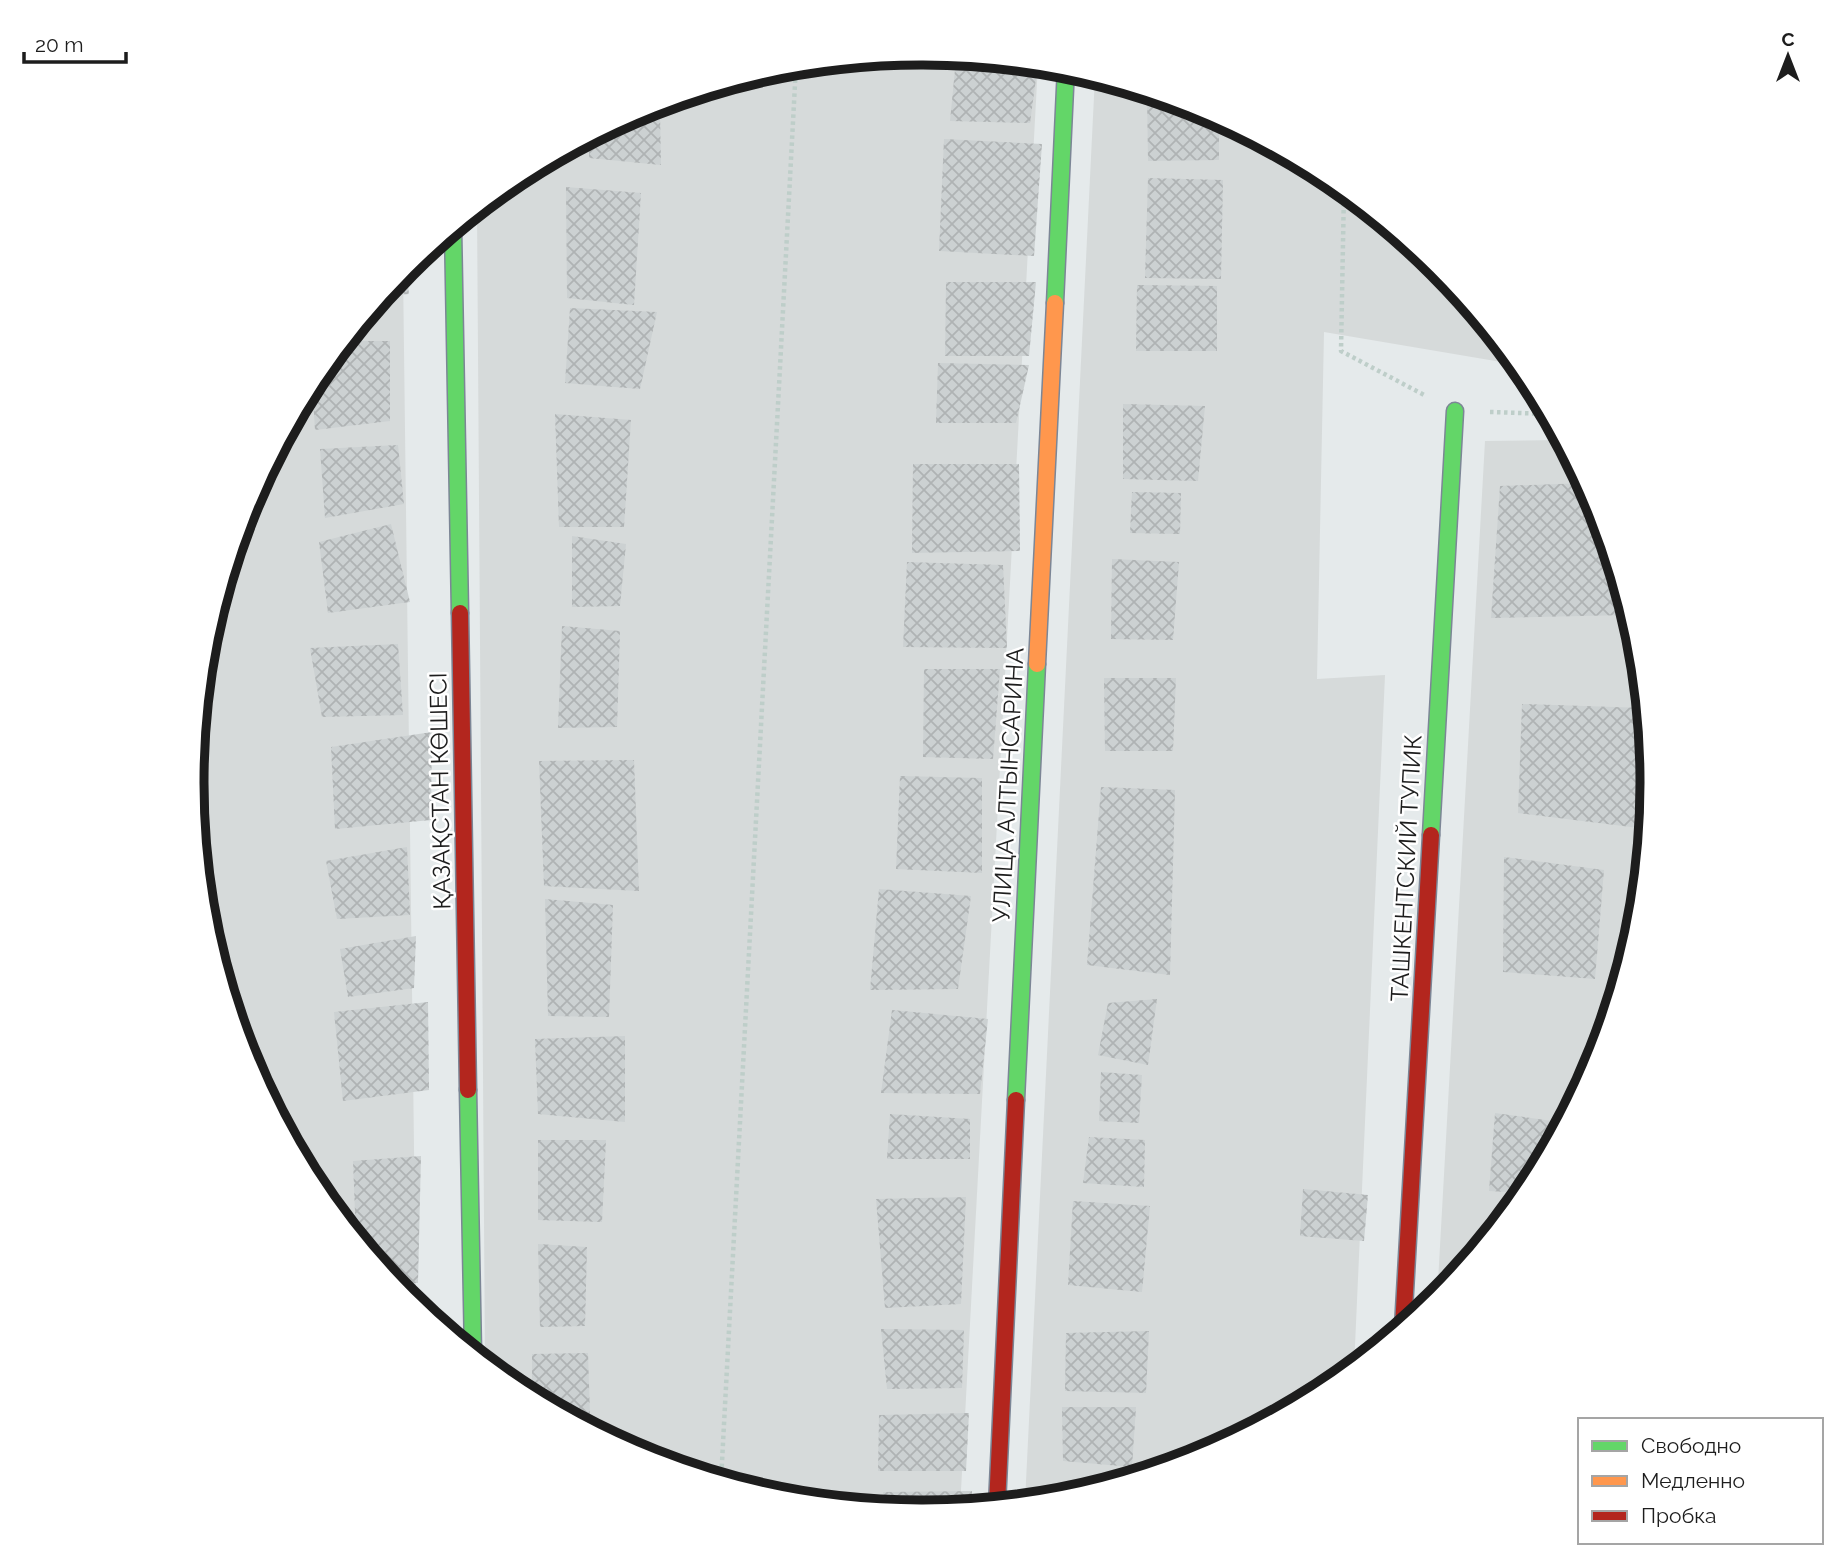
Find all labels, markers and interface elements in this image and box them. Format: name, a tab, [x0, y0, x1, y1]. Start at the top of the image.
scale bar	[24, 21, 126, 65]
north arrow	[1753, 21, 1823, 91]
text: С	[1781, 28, 1795, 50]
text: 20 m	[35, 32, 83, 57]
street label: УЛИЦА АЛТЫНСАРИНА	[986, 647, 1030, 923]
street label: ҚАЗАҚСТАН КӨШЕСІ	[423, 672, 457, 910]
street label: ТАШКЕНТСКИЙ ТУПИК	[1385, 734, 1427, 1002]
legend	[1578, 1418, 1823, 1544]
text: Свободно	[1641, 1433, 1741, 1458]
text: Медленно	[1641, 1468, 1745, 1493]
text: Пробка	[1641, 1503, 1717, 1528]

